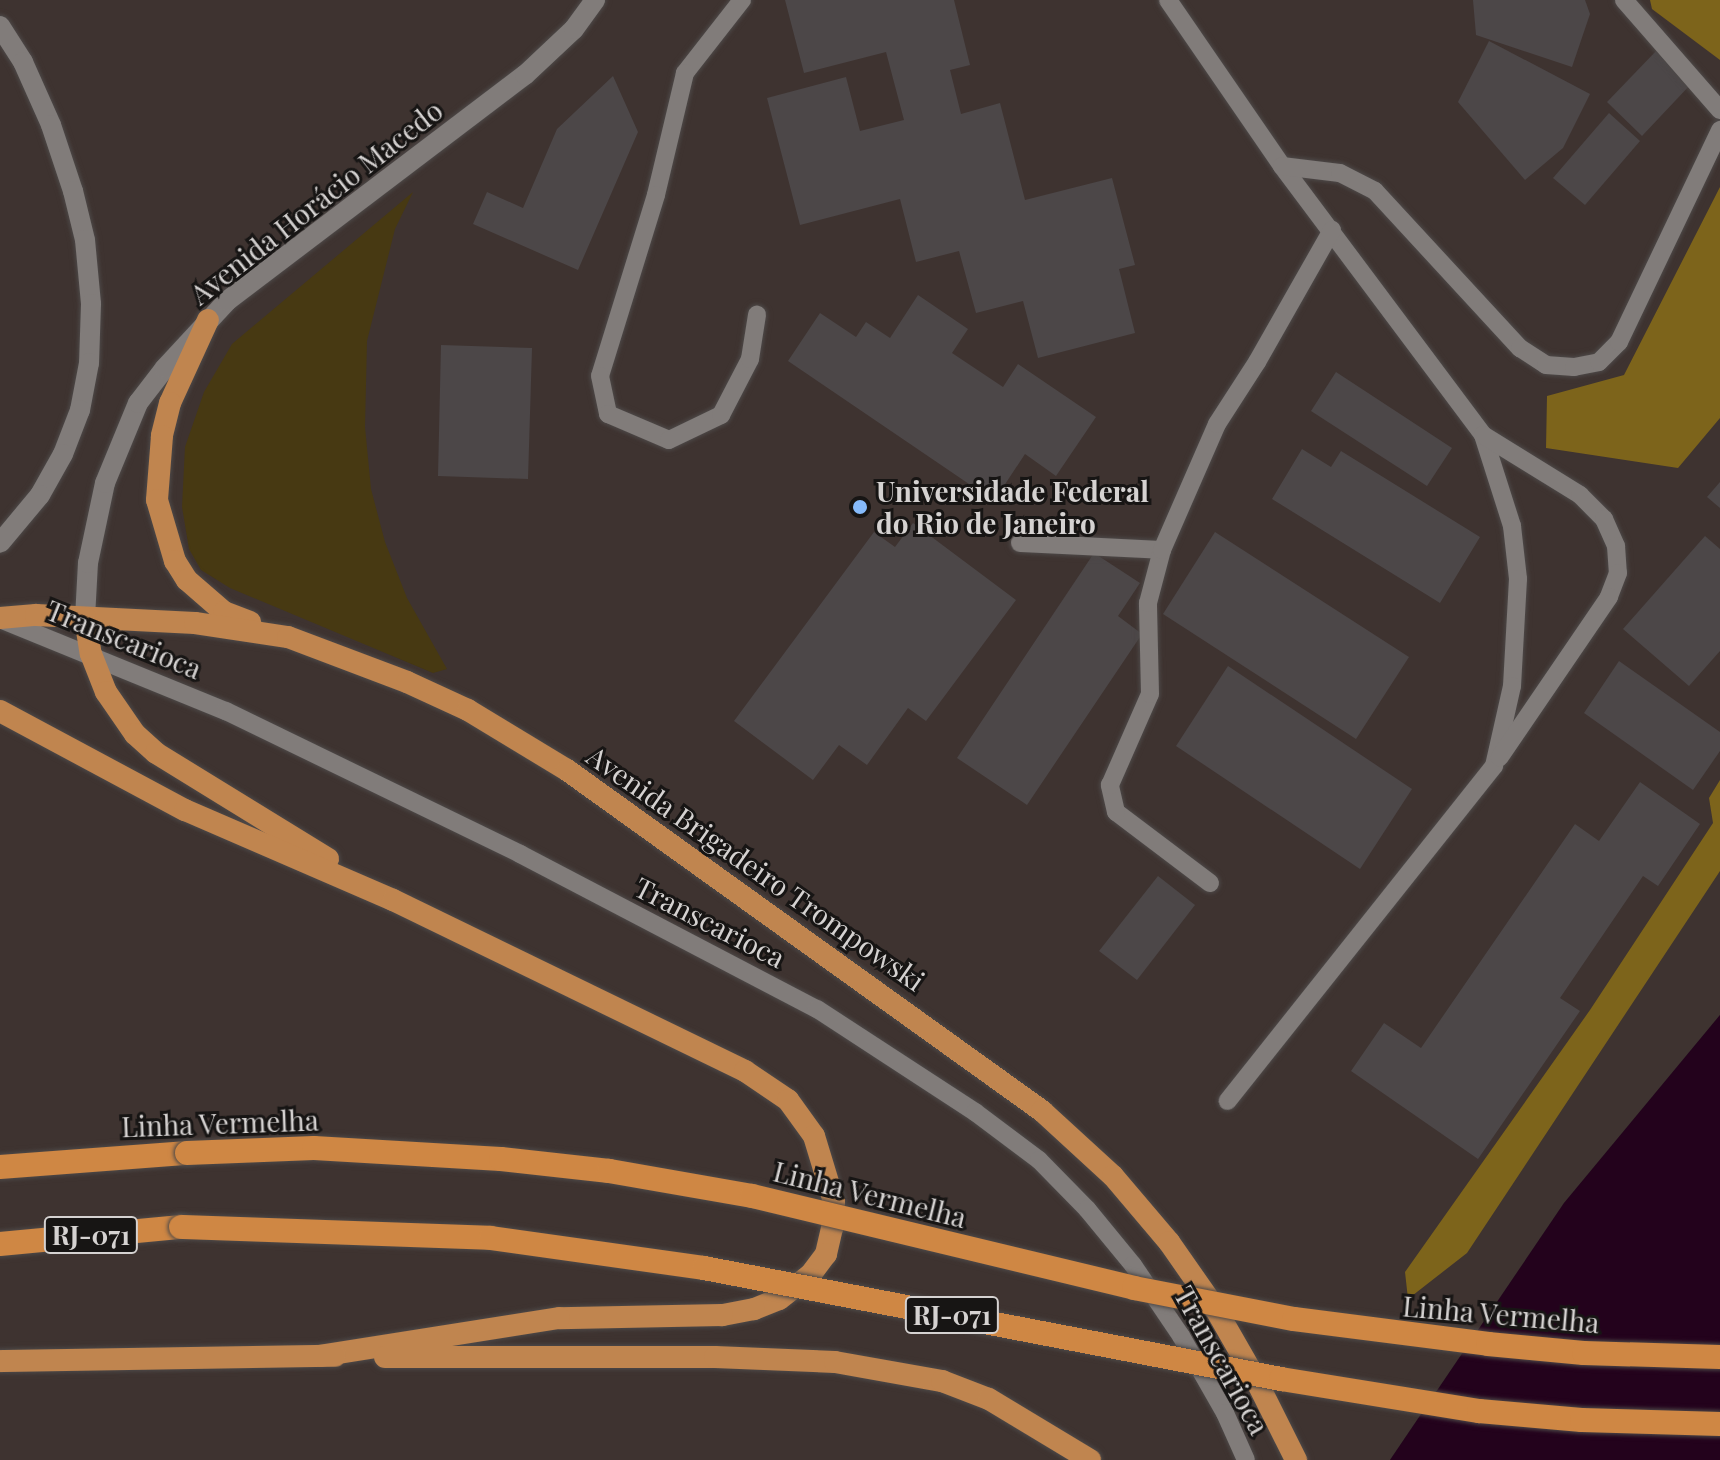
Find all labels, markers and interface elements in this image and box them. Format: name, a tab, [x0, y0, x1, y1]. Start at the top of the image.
street label: Avenida Horácio Macedo	[183, 93, 449, 311]
place label: Universidade Federal do Rio de Janeiro	[876, 474, 1149, 540]
marker: Universidade Federal do Rio de Janeiro	[851, 498, 869, 516]
street label: Transcarioca	[42, 593, 206, 685]
street label: Avenida Brigadeiro Trompowski	[580, 738, 932, 998]
street label: Transcarioca	[629, 870, 791, 974]
street label: Linha Vermelha	[120, 1103, 320, 1143]
street label: Linha Vermelha	[769, 1154, 971, 1234]
road number: RJ-071	[43, 1213, 139, 1257]
street label: Transcarioca	[1168, 1280, 1276, 1440]
street label: Linha Vermelha	[1401, 1289, 1601, 1339]
road number: RJ-071	[904, 1293, 1000, 1337]

